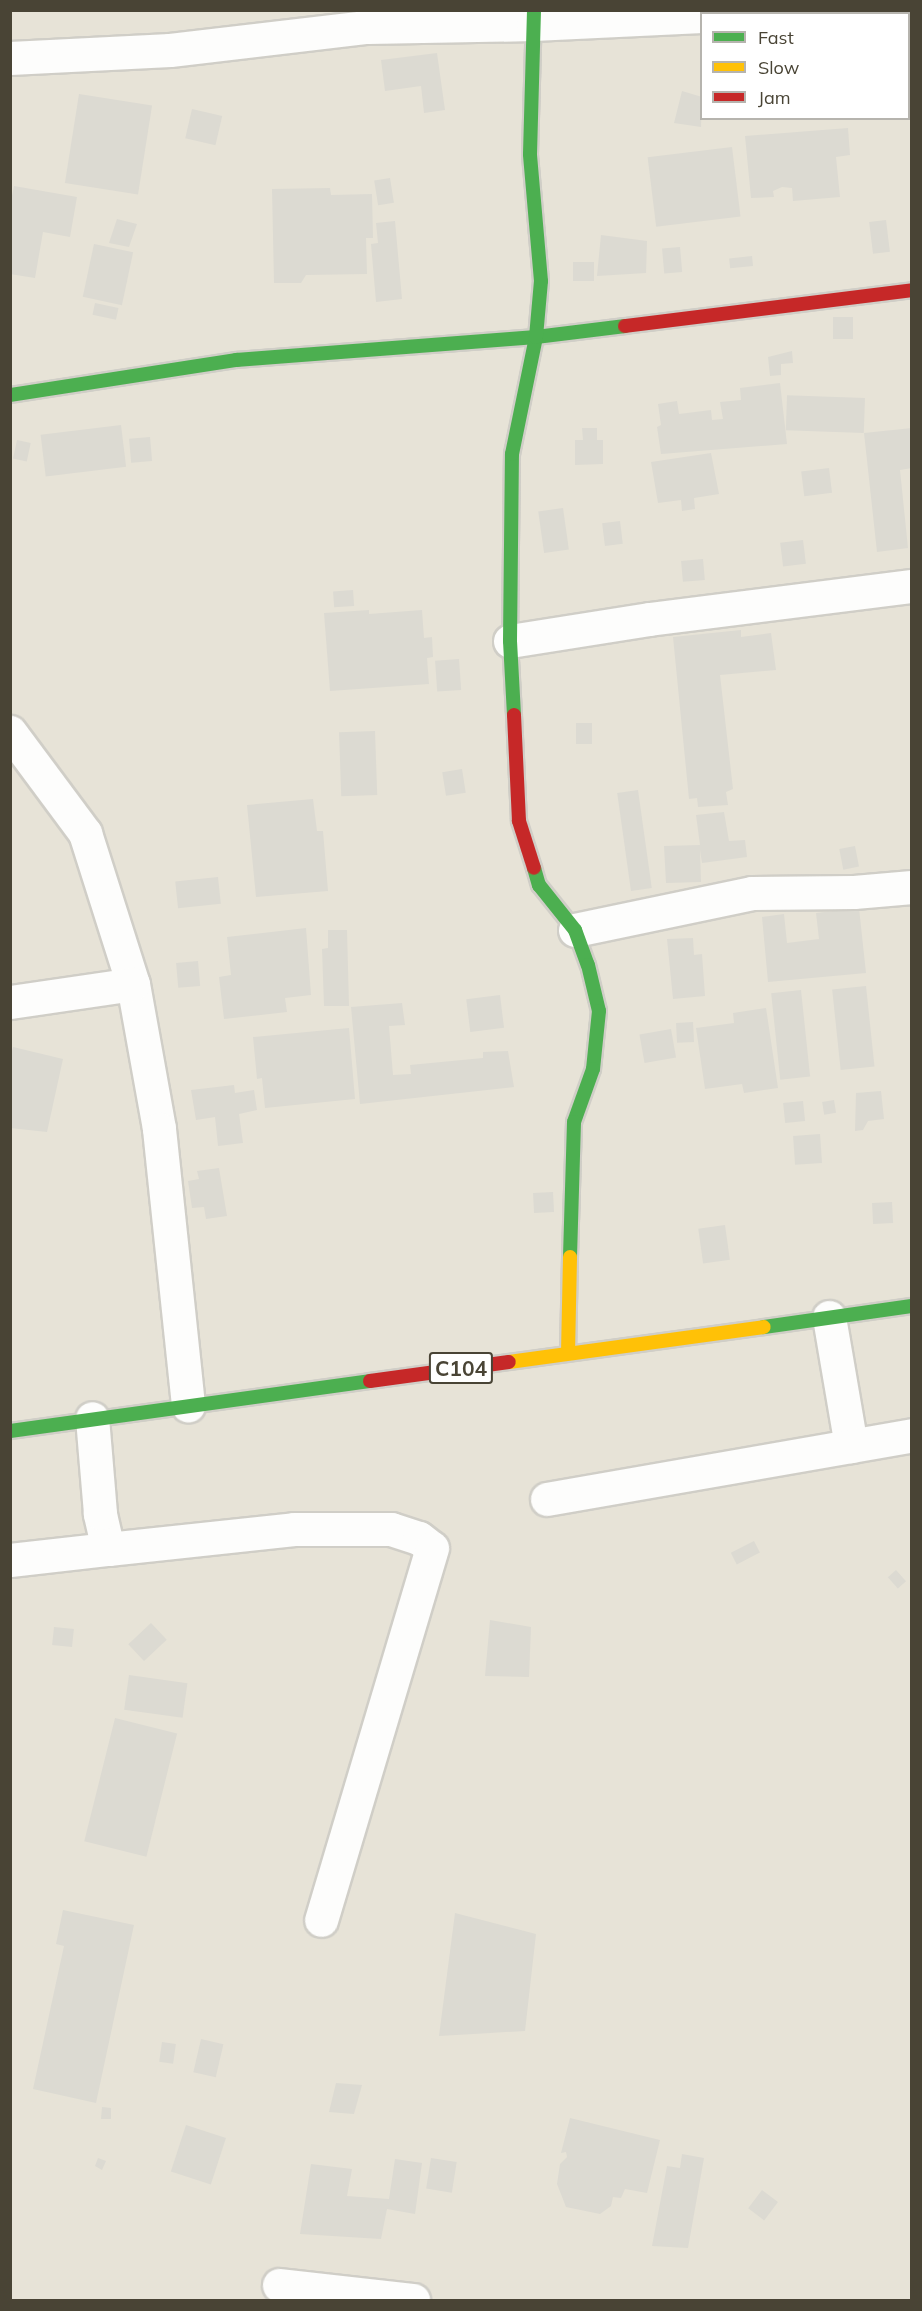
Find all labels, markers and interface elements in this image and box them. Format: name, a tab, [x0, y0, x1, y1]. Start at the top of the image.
legend	[700, 12, 910, 120]
text: Fast	[758, 26, 794, 49]
text: Slow	[758, 56, 799, 79]
text: Jam	[758, 86, 791, 109]
road number: C104	[428, 1350, 494, 1386]

